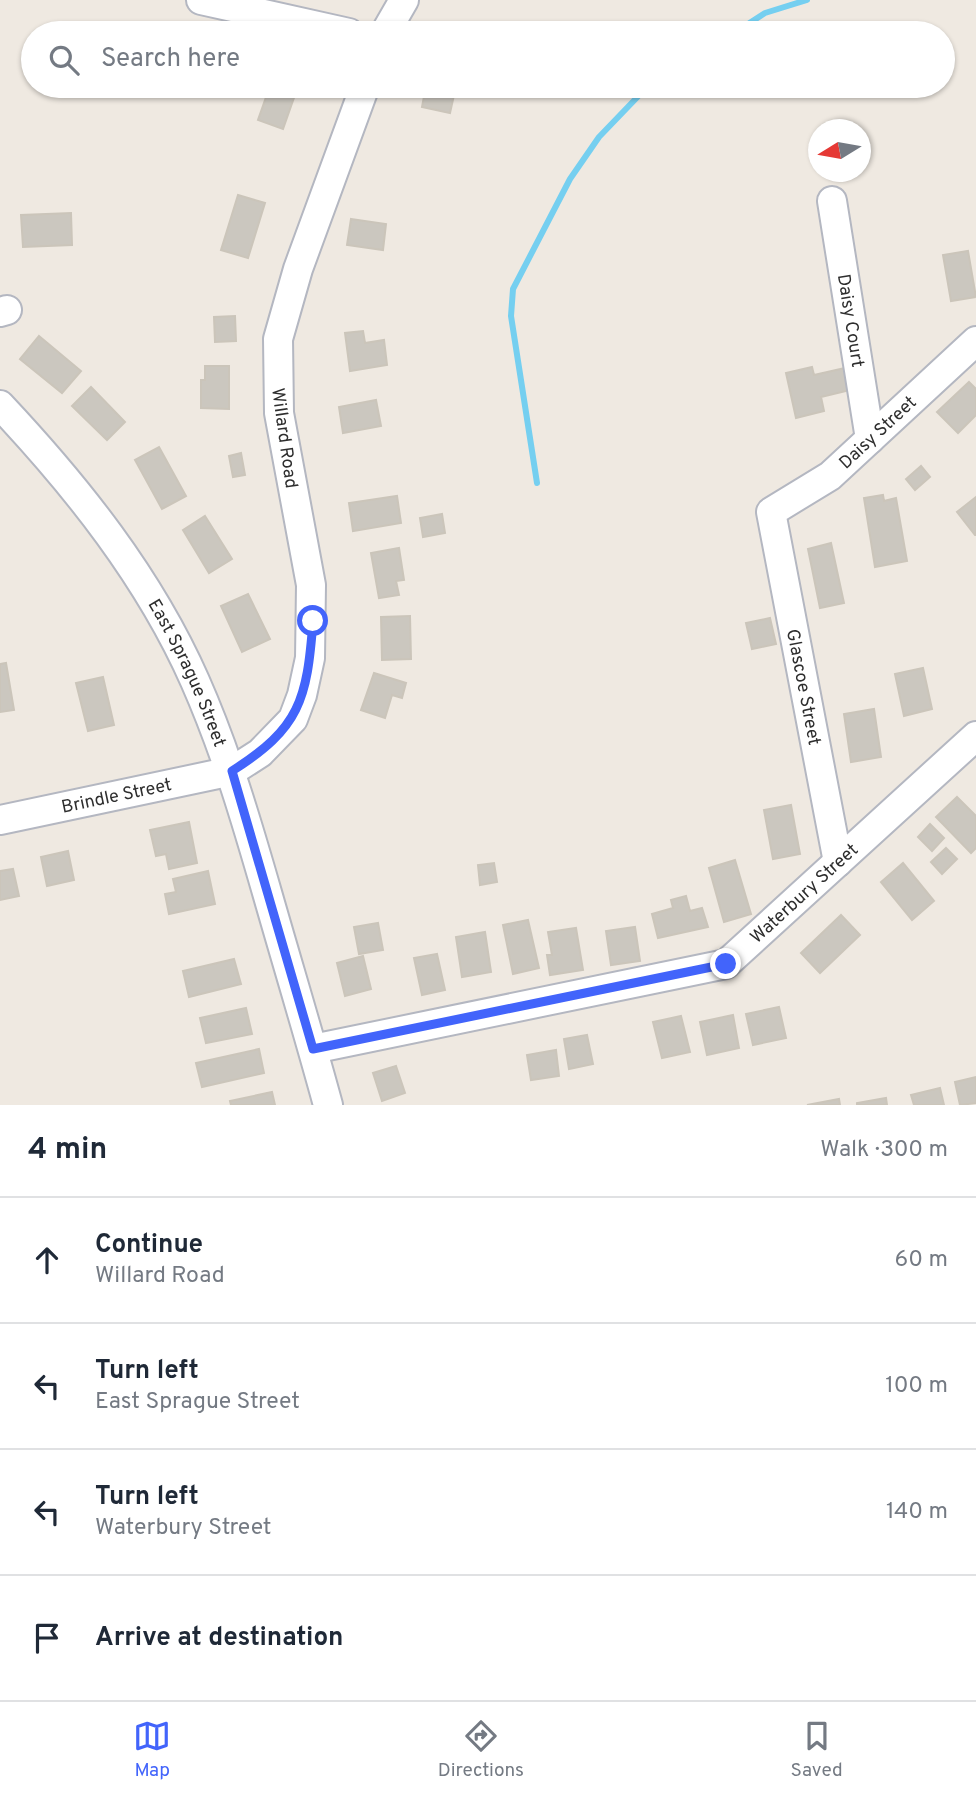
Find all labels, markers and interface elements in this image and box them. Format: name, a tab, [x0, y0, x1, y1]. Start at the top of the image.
search box	[21, 21, 955, 98]
icon: search	[45, 41, 83, 79]
text: Search here	[101, 43, 240, 76]
north arrow	[808, 119, 871, 182]
street label: Daisy Court	[831, 272, 868, 369]
street label: Willard Road	[265, 386, 302, 490]
street label: Daisy Street	[835, 392, 922, 475]
street label: East Sprague Street	[142, 595, 230, 750]
route start	[297, 605, 328, 636]
street label: Glascoe Street	[780, 627, 825, 747]
street label: Brindle Street	[60, 774, 174, 820]
street label: Waterbury Street	[746, 839, 864, 949]
route end	[710, 948, 741, 979]
text: 4 min	[28, 1132, 107, 1169]
text: Walk · 300 m	[820, 1136, 948, 1165]
text: Continue	[95, 1229, 203, 1262]
icon: ahead	[28, 1241, 66, 1279]
text: 60 m	[895, 1246, 948, 1275]
text: Willard Road	[95, 1262, 225, 1291]
text: Turn left	[95, 1355, 199, 1388]
icon: left	[28, 1367, 66, 1405]
text: 100 m	[885, 1372, 948, 1401]
text: East Sprague Street	[95, 1388, 300, 1417]
text: Turn left	[95, 1481, 199, 1514]
icon: left	[28, 1493, 66, 1531]
text: 140 m	[886, 1498, 948, 1527]
text: Waterbury Street	[95, 1514, 271, 1543]
icon: arrive	[28, 1619, 66, 1657]
text: Arrive at destination	[95, 1622, 343, 1655]
tab: Map	[133, 1717, 171, 1783]
tab: Directions	[438, 1717, 524, 1783]
tab: Saved	[791, 1717, 843, 1783]

